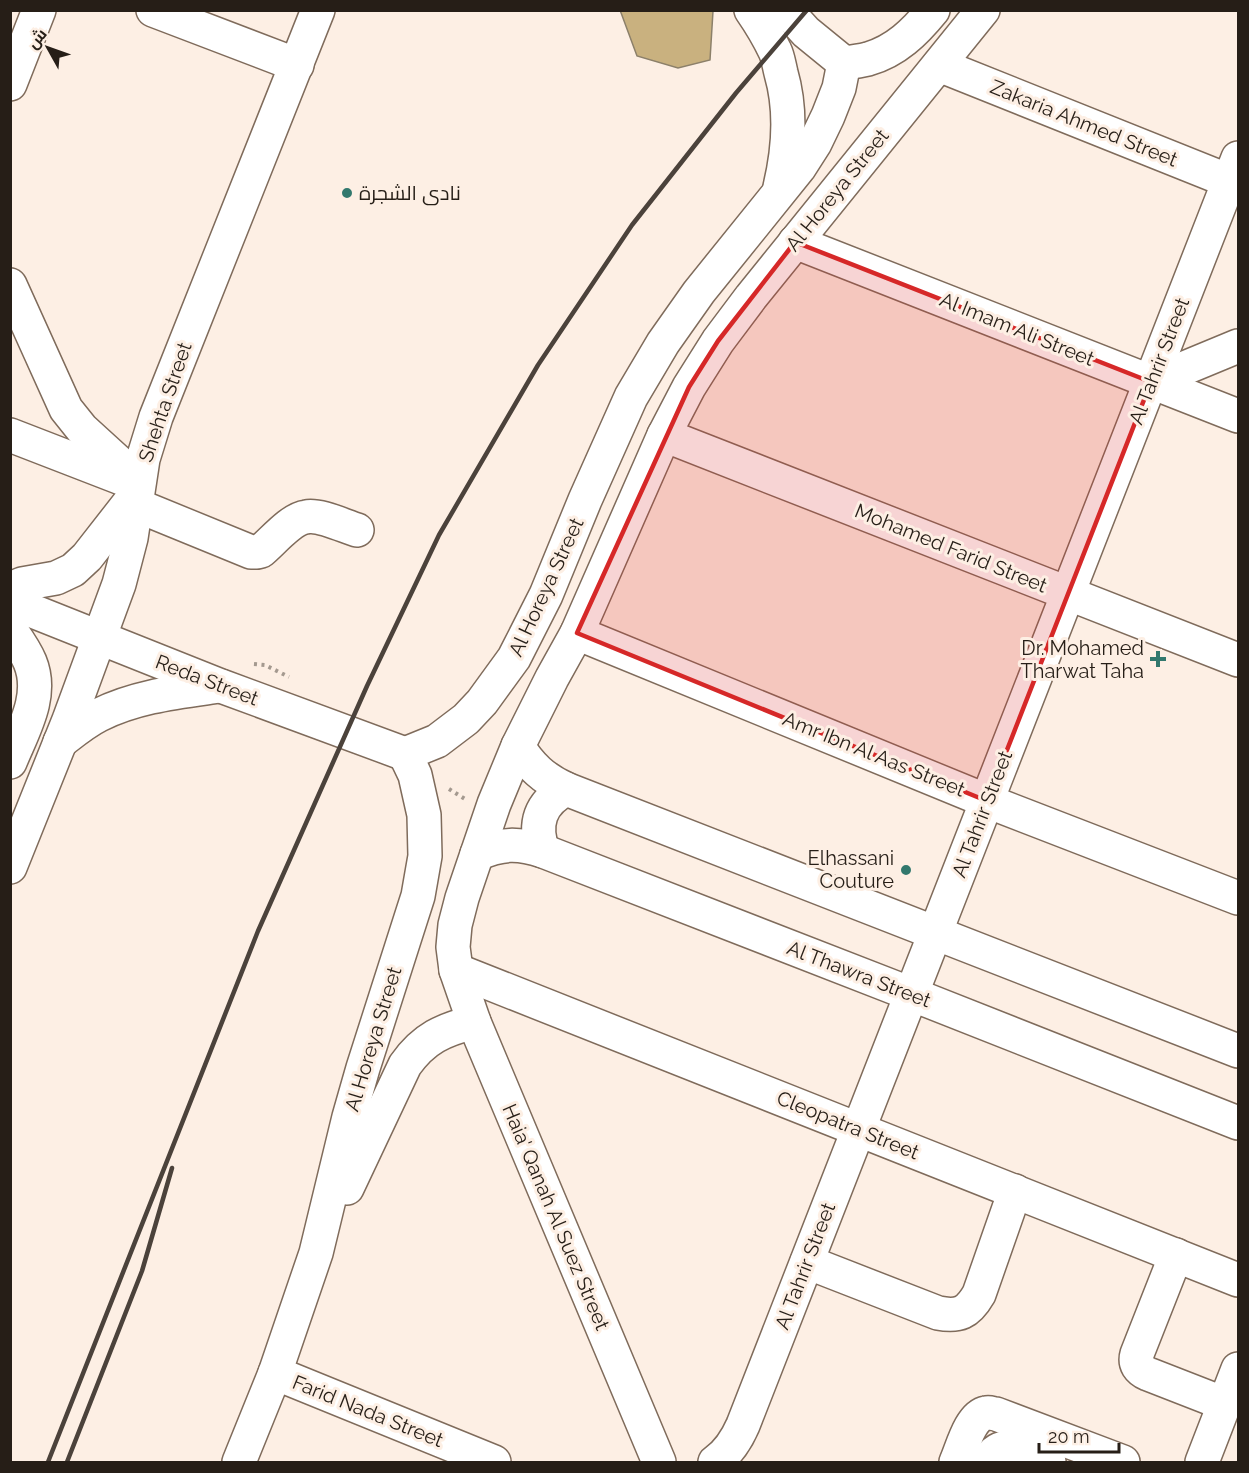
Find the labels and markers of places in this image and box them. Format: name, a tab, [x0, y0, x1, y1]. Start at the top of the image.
place label: نادى الشجرة	[359, 181, 461, 206]
marker: نادى الشجرة	[340, 186, 354, 200]
place label: Dr. Mohamed Tharwat Taha	[1021, 636, 1144, 683]
marker: Dr. Mohamed Tharwat Taha	[1149, 650, 1167, 668]
place label: Elhassani Couture	[808, 846, 894, 893]
marker: Elhassani Couture	[899, 863, 913, 877]

